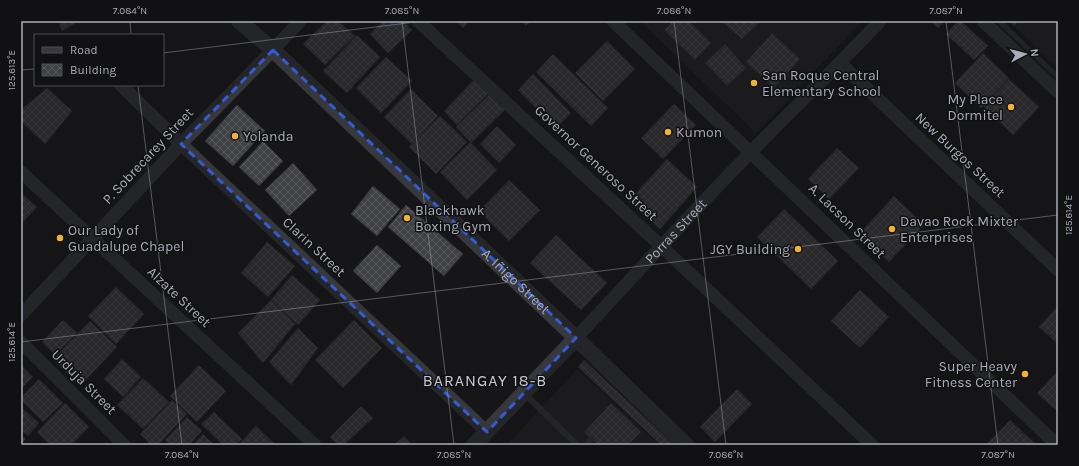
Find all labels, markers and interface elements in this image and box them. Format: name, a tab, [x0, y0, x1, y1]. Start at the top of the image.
text: 7.084°N	[113, 5, 147, 17]
text: 7.085°N	[385, 5, 419, 17]
text: 7.086°N	[657, 5, 691, 17]
text: 7.087°N	[929, 5, 963, 17]
legend	[34, 34, 164, 86]
north arrow	[1005, 34, 1045, 74]
text: Road	[70, 43, 98, 57]
text: N	[1027, 48, 1041, 58]
text: 125.613°E	[6, 50, 18, 90]
text: Building	[70, 63, 117, 77]
place label: San Roque Central Elementary School	[762, 67, 881, 100]
marker: San Roque Central Elementary School	[749, 78, 759, 88]
place label: My Place Dormitel	[947, 91, 1003, 124]
street label: Governor Generoso Street	[531, 102, 661, 224]
marker: My Place Dormitel	[1006, 102, 1016, 112]
street label: P. Sobrecarey Street	[99, 104, 197, 208]
street label: New Burgos Street	[911, 109, 1009, 201]
place label: Kumon	[676, 124, 722, 141]
marker: Kumon	[663, 127, 673, 137]
place label: Yolanda	[243, 128, 294, 145]
marker: Yolanda	[230, 131, 240, 141]
street label: A. Lacson Street	[805, 180, 889, 262]
street label: Porras Street	[641, 195, 710, 267]
text: 125.614°E	[1063, 195, 1075, 235]
place label: Blackhawk Boxing Gym	[415, 202, 491, 235]
marker: Blackhawk Boxing Gym	[402, 213, 412, 223]
place label: Davao Rock Mixter Enterprises	[900, 213, 1019, 246]
street label: Clarin Street	[279, 214, 349, 280]
place label: Our Lady of Guadalupe Chapel	[68, 222, 184, 255]
marker: Davao Rock Mixter Enterprises	[887, 224, 897, 234]
marker: Our Lady of Guadalupe Chapel	[55, 233, 65, 243]
place label: JGY Building	[710, 241, 790, 258]
marker: JGY Building	[793, 244, 803, 254]
street label: A. Iñigo Street	[478, 245, 554, 317]
street label: Alzate Street	[144, 263, 214, 331]
text: 125.614°E	[6, 322, 18, 362]
street label: Urduja Street	[48, 346, 120, 418]
place label: Super Heavy Fitness Center	[925, 358, 1018, 391]
marker: Super Heavy Fitness Center	[1020, 369, 1030, 379]
district label: BARANGAY 18-B	[423, 371, 547, 390]
text: 7.084°N	[165, 449, 199, 461]
text: 7.085°N	[437, 449, 471, 461]
text: 7.086°N	[709, 449, 743, 461]
text: 7.087°N	[981, 449, 1015, 461]

